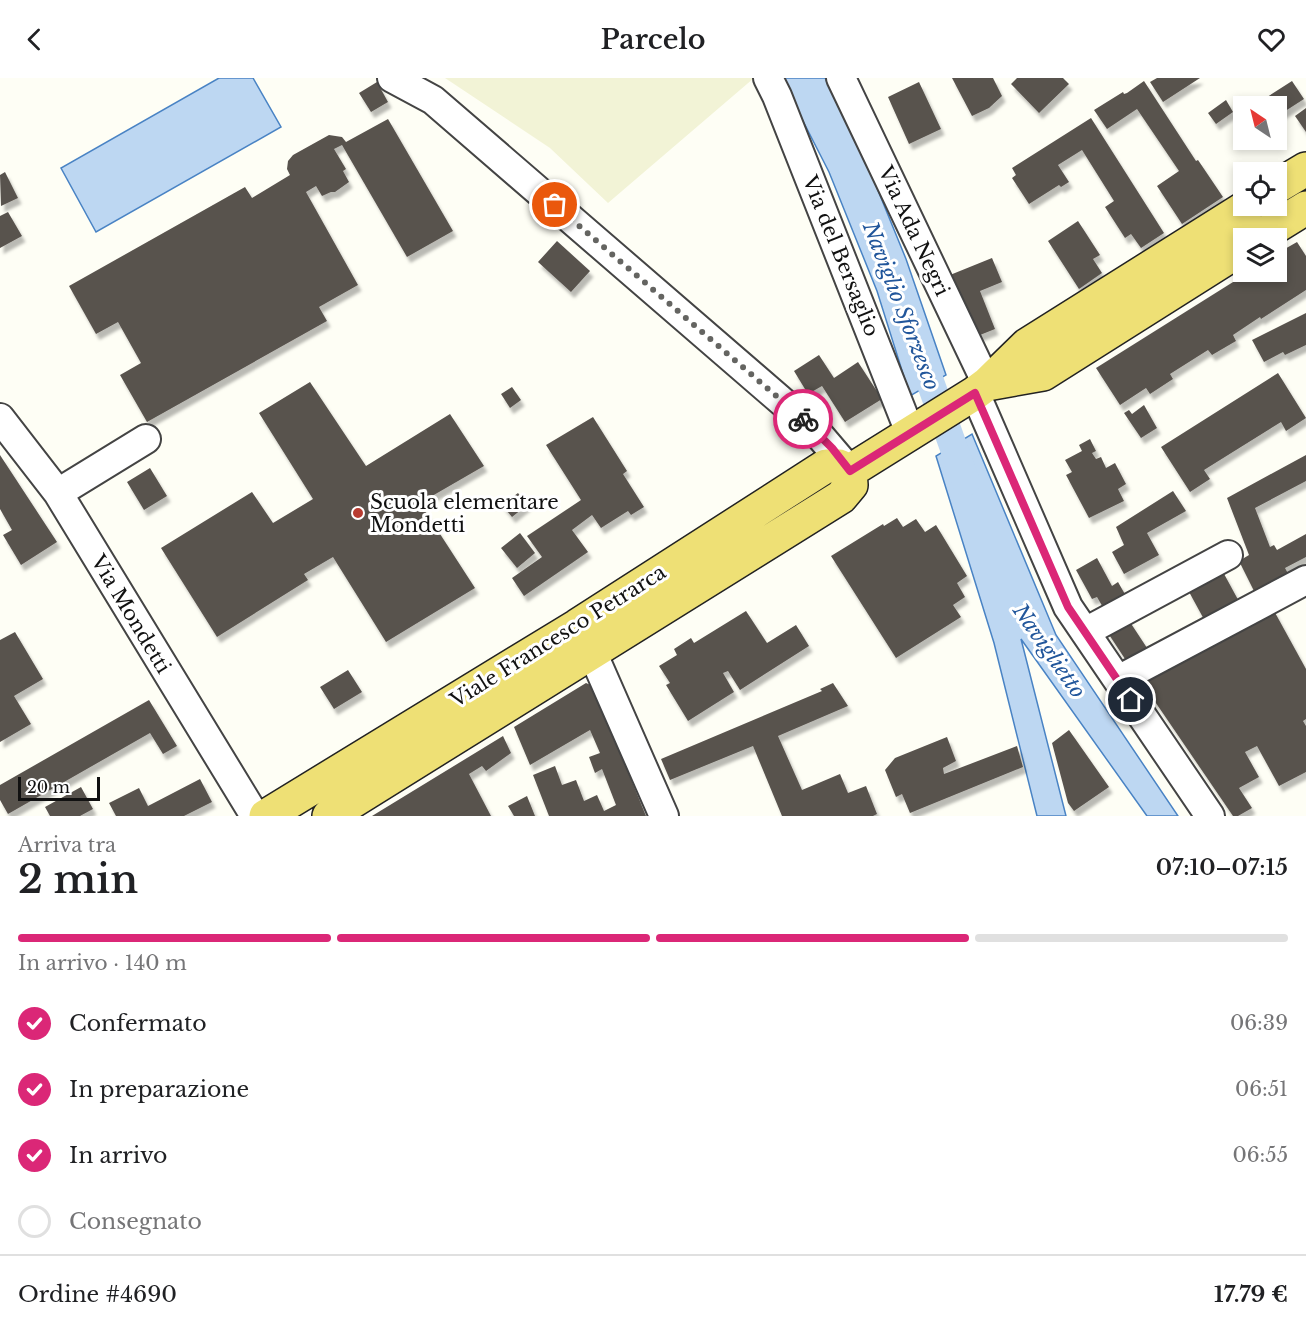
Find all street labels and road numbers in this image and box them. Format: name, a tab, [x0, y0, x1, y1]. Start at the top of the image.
street label: Via Ada Negri	[873, 161, 955, 300]
street label: Via del Bersaglio	[797, 171, 884, 340]
street label: Via Mondetti	[86, 550, 176, 678]
street label: Viale Francesco Petrarca	[445, 559, 671, 713]

